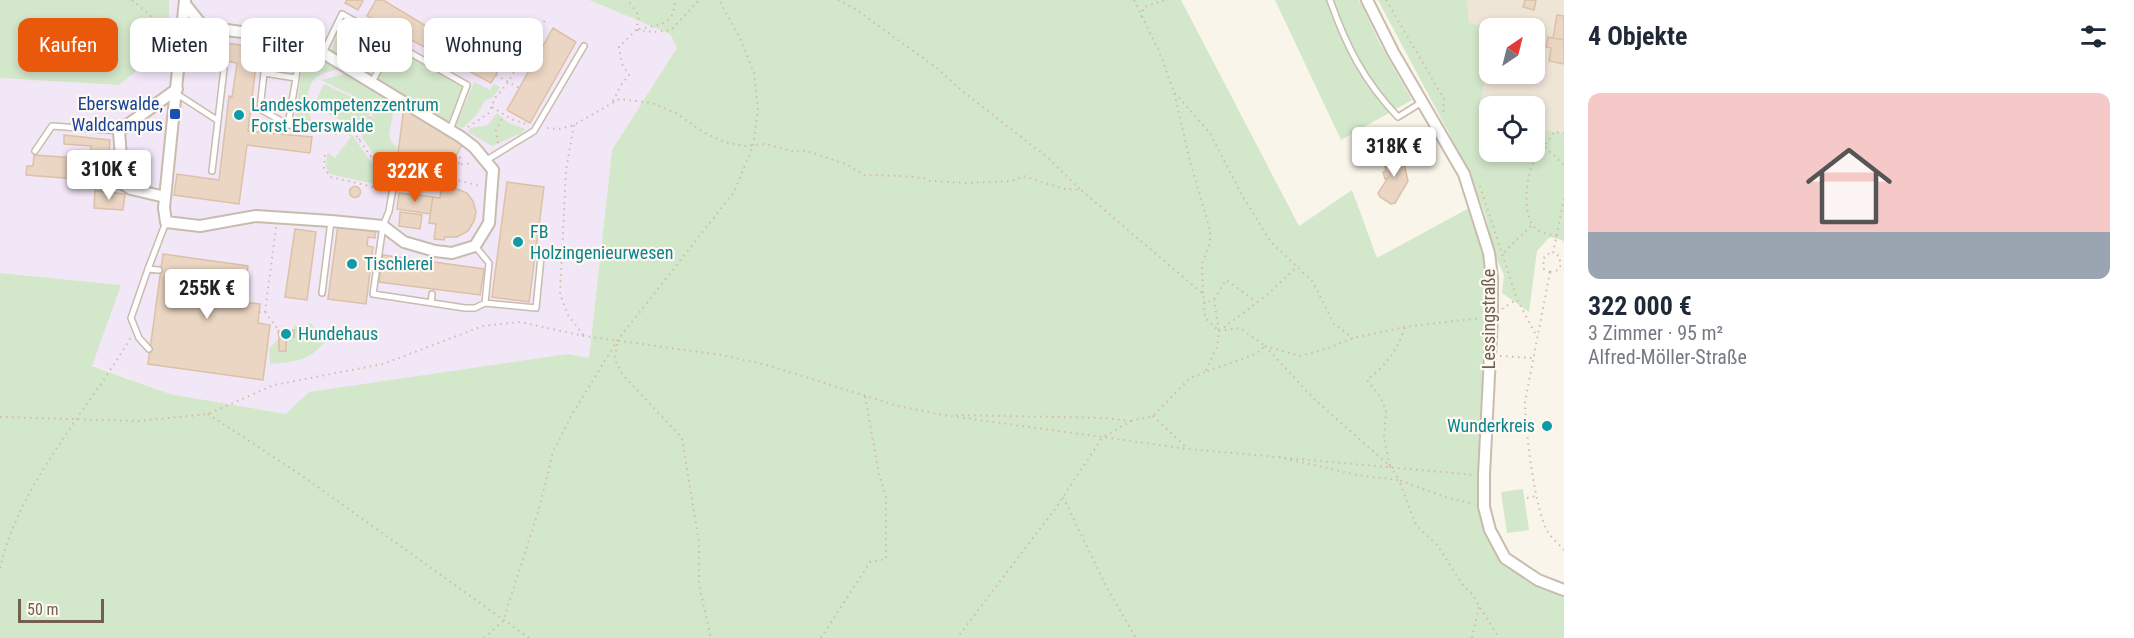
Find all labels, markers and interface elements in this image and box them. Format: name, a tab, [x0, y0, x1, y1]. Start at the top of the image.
chip: Kaufen	[18, 18, 118, 72]
chip: Mieten	[130, 18, 229, 72]
chip: Filter	[241, 18, 325, 72]
chip: Neu	[337, 18, 412, 72]
chip: Wohnung	[424, 18, 543, 72]
north arrow	[1479, 18, 1545, 84]
map controls	[1479, 18, 1545, 162]
icon: filters	[2077, 20, 2110, 53]
text: 4 Objekte	[1588, 21, 1687, 51]
place label: Eberswalde, Waldcampus	[72, 93, 163, 135]
place label: Landeskompetenzzentrum Forst Eberswalde	[251, 94, 439, 136]
button: locate	[1479, 96, 1545, 162]
marker: Eberswalde, Waldcampus	[168, 107, 182, 121]
marker: Landeskompetenzzentrum Forst Eberswalde	[232, 108, 246, 122]
pin: 318K €	[1345, 127, 1443, 178]
icon: home	[1795, 132, 1903, 240]
text: 318K €	[1366, 134, 1422, 158]
pin: 310K €	[60, 150, 158, 201]
pin: 322K €	[366, 152, 464, 203]
text: 310K €	[81, 157, 137, 181]
text: 322K €	[387, 159, 443, 183]
place label: FB Holzingenieurwesen	[530, 221, 674, 263]
marker: FB Holzingenieurwesen	[511, 235, 525, 249]
place label: Tischlerei	[364, 253, 433, 274]
marker: Tischlerei	[345, 257, 359, 271]
pin: 255K €	[158, 269, 256, 320]
street label: Lessingstraße	[1478, 269, 1499, 369]
text: 255K €	[179, 276, 235, 300]
text: 322 000 €	[1588, 291, 1692, 321]
text: 3 Zimmer · 95 m²	[1588, 321, 1723, 345]
place label: Hundehaus	[298, 323, 378, 344]
marker: Hundehaus	[279, 327, 293, 341]
text: Alfred-Möller-Straße	[1588, 345, 1747, 369]
place label: Wunderkreis	[1447, 415, 1535, 436]
marker: Wunderkreis	[1540, 419, 1554, 433]
scale bar	[18, 596, 104, 624]
text: 50 m	[27, 600, 59, 619]

